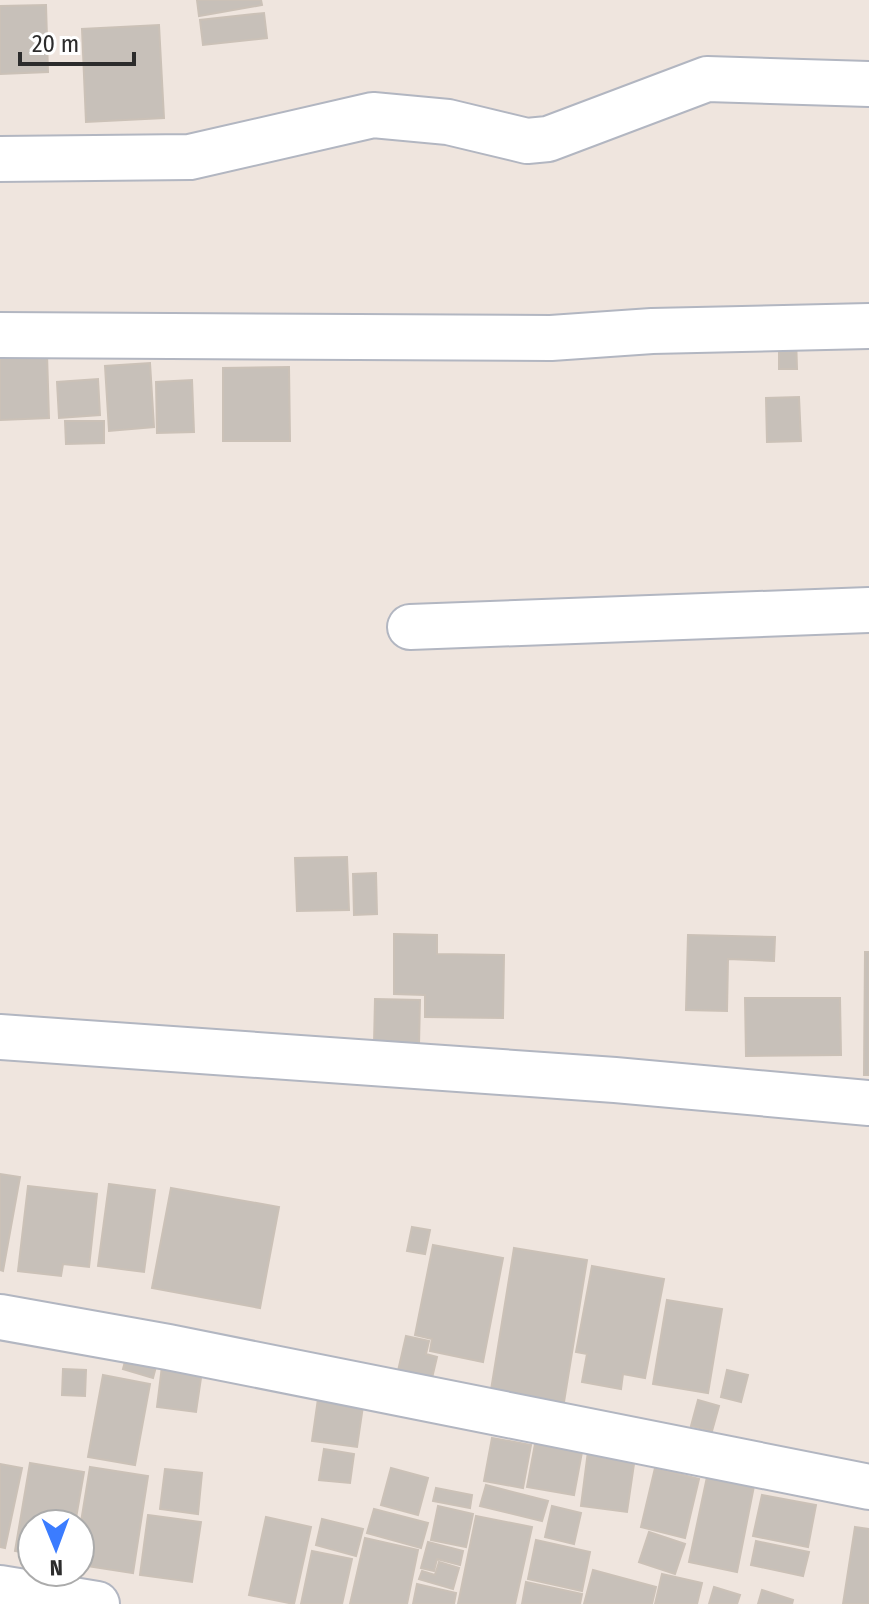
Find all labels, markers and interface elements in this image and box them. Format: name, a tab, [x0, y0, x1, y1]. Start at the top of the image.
scale bar	[20, 16, 134, 66]
text: 20 m	[32, 30, 79, 58]
north arrow	[16, 1508, 96, 1588]
text: N	[50, 1554, 63, 1581]

